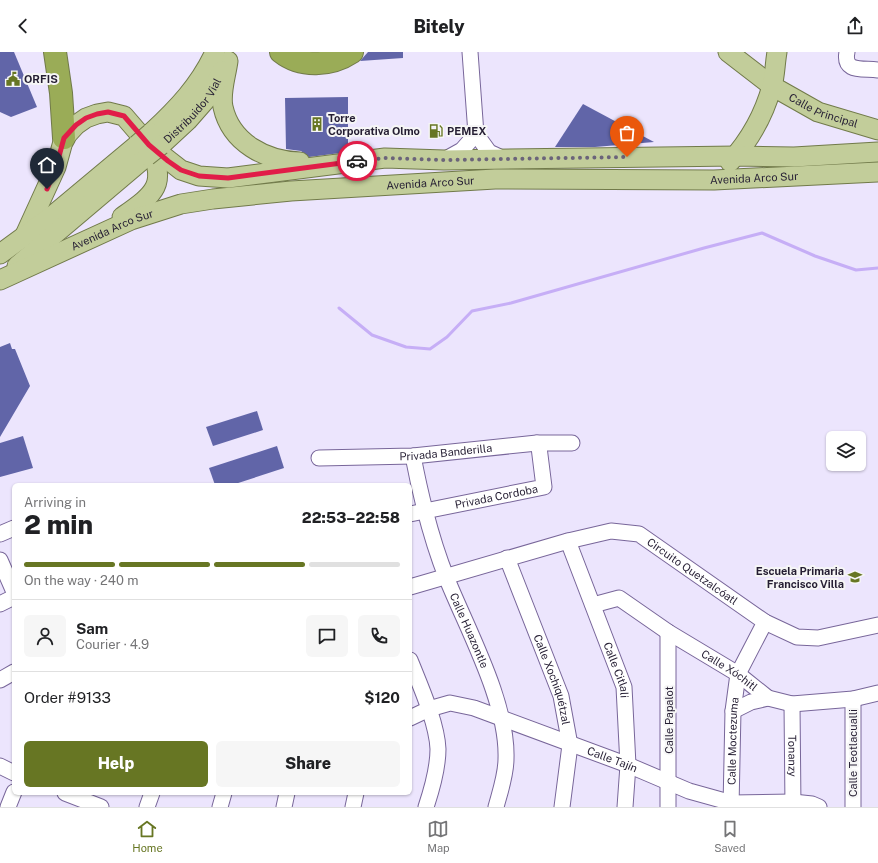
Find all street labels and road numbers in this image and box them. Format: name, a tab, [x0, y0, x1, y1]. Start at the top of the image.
street label: Distribuidor Vial	[161, 76, 223, 145]
street label: Calle Principal	[787, 91, 859, 130]
street label: Avenida Arco Sur	[710, 170, 799, 186]
street label: Avenida Arco Sur	[386, 174, 475, 191]
street label: Avenida Arco Sur	[69, 207, 155, 253]
street label: Privada Banderilla	[399, 442, 493, 462]
street label: Privada Cordoba	[454, 482, 539, 511]
street label: Circuito Quetzalcóatl	[645, 536, 740, 607]
street label: Calle Huazontle	[448, 591, 491, 670]
street label: Calle Xochiquétzal	[531, 633, 572, 726]
street label: Calle Citlali	[601, 640, 631, 698]
street label: Calle Xóchitl	[699, 647, 760, 693]
street label: Calle Papalot	[663, 686, 675, 754]
street label: Calle Moctezuma	[725, 696, 741, 785]
street label: Calle Teotlacualli	[847, 709, 859, 797]
street label: Tonanzy	[786, 735, 799, 777]
street label: Calle Tajín	[586, 744, 639, 774]

